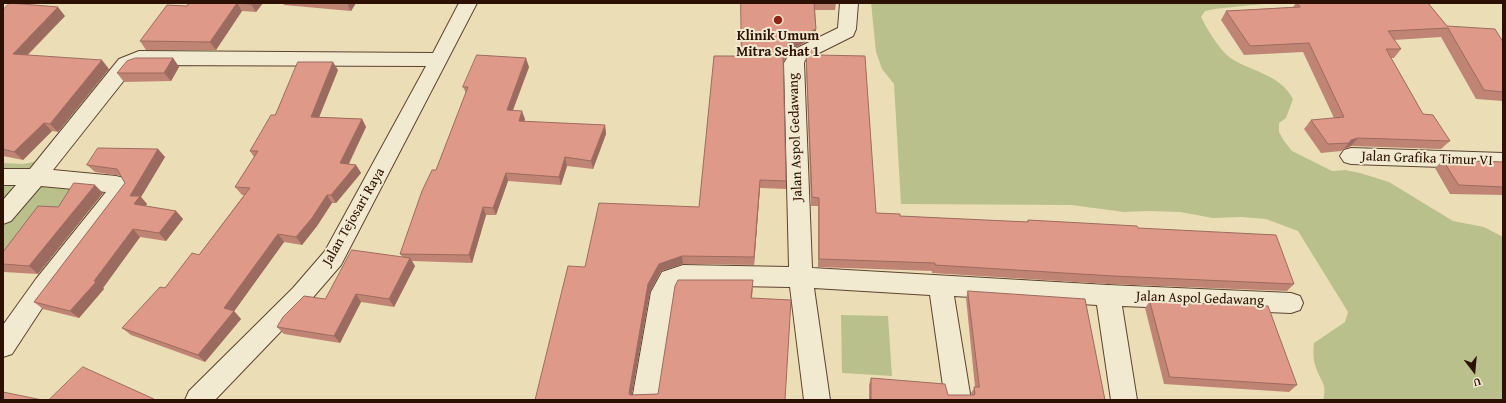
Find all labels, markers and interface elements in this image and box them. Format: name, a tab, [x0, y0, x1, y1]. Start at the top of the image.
marker: Klinik Umum Mitra Sehat 1	[772, 14, 784, 26]
place label: Klinik Umum Mitra Sehat 1	[736, 28, 820, 60]
street label: Jalan Aspol Gedawang	[785, 73, 807, 201]
street label: Jalan Grafika Timur VI	[1361, 148, 1493, 170]
street label: Jalan Tejosari Raya	[319, 165, 389, 269]
street label: Jalan Aspol Gedawang	[1136, 288, 1264, 310]
north arrow	[1454, 351, 1494, 391]
text: U	[1472, 374, 1483, 391]

